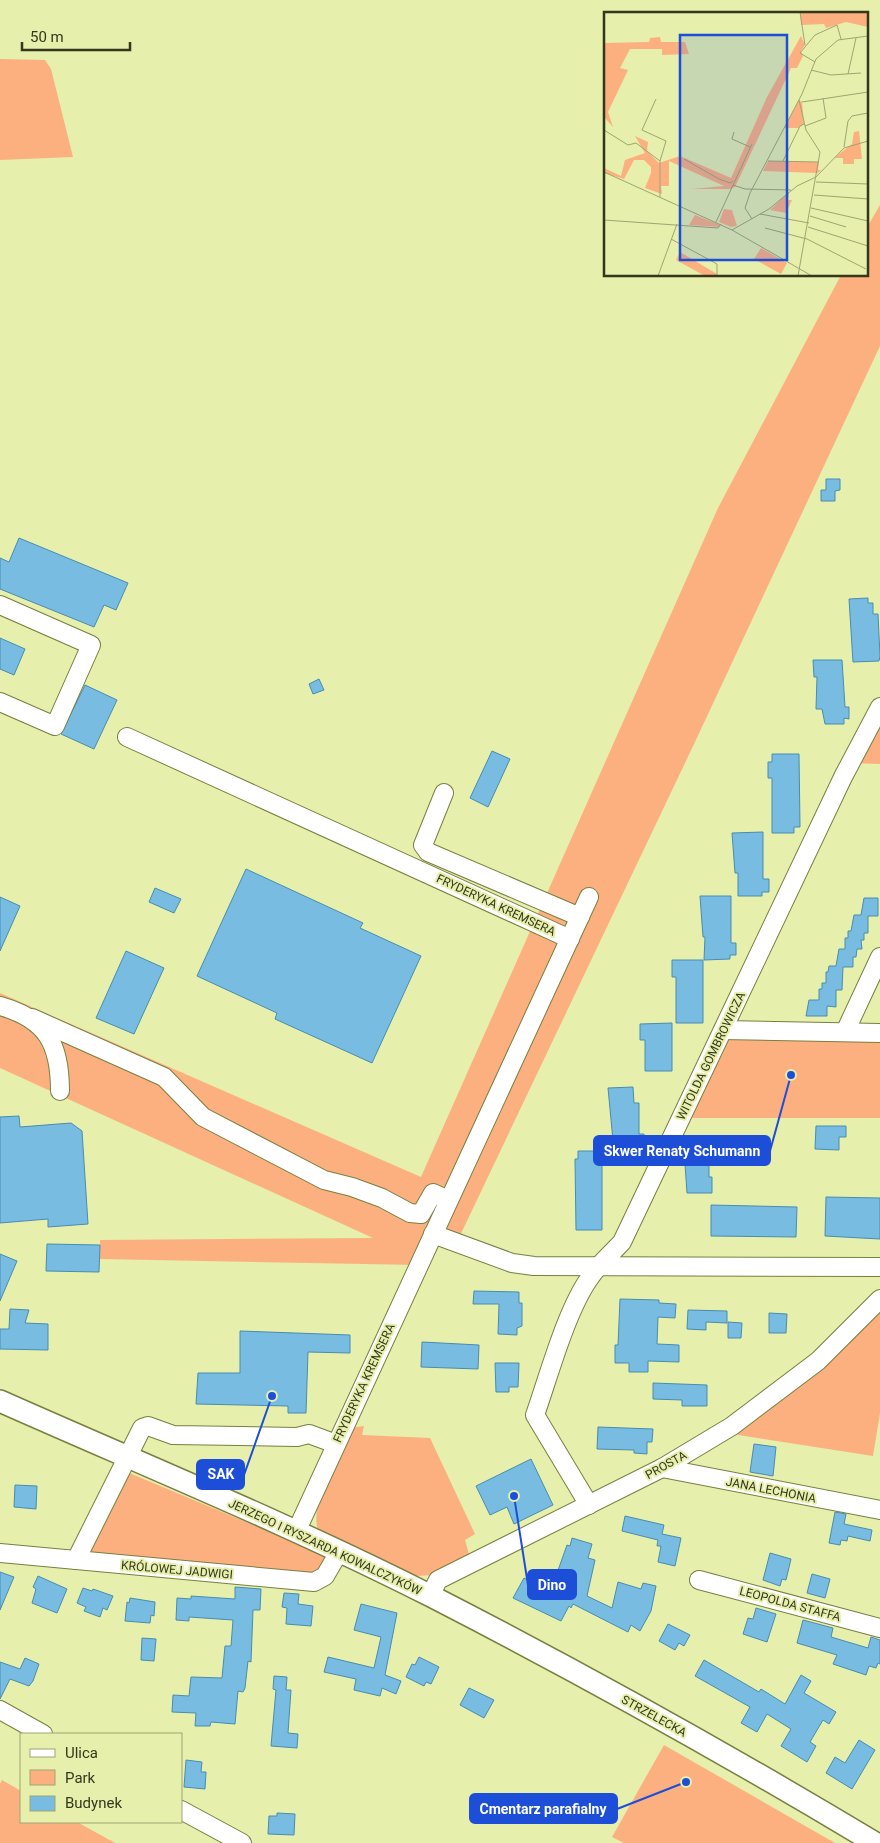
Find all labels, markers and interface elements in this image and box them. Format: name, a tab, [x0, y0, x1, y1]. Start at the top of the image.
inset map	[604, 12, 868, 276]
scale bar	[22, 20, 130, 52]
text: 50 m	[30, 28, 64, 46]
street label: FRYDERYKA KREMSERA	[434, 871, 558, 939]
street label: WITOLDA GOMBROWICZA	[674, 989, 748, 1122]
callout: Skwer Renaty Schumann	[594, 1136, 770, 1165]
text: Skwer Renaty Schumann	[604, 1143, 760, 1159]
street label: FRYDERYKA KREMSERA	[330, 1321, 398, 1445]
street label: PROSTA	[643, 1448, 689, 1482]
callout: SAK	[197, 1460, 244, 1489]
text: SAK	[208, 1466, 235, 1482]
street label: JANA LECHONIA	[725, 1474, 817, 1506]
street label: JERZEGO I RYSZARDA KOWALCZYKÓW	[226, 1495, 424, 1598]
street label: KRÓLOWEJ JADWIGI	[121, 1557, 234, 1582]
callout: Dino	[528, 1570, 576, 1599]
text: Dino	[538, 1577, 566, 1593]
street label: LEOPOLDA STAFFA	[738, 1584, 842, 1624]
street label: STRZELECKA	[619, 1692, 689, 1740]
legend	[20, 1733, 182, 1823]
text: Ulica	[65, 1744, 98, 1762]
text: Park	[65, 1769, 96, 1787]
text: Budynek	[65, 1794, 122, 1812]
callout: Cmentarz parafialny	[470, 1794, 617, 1823]
text: Cmentarz parafialny	[479, 1801, 607, 1817]

